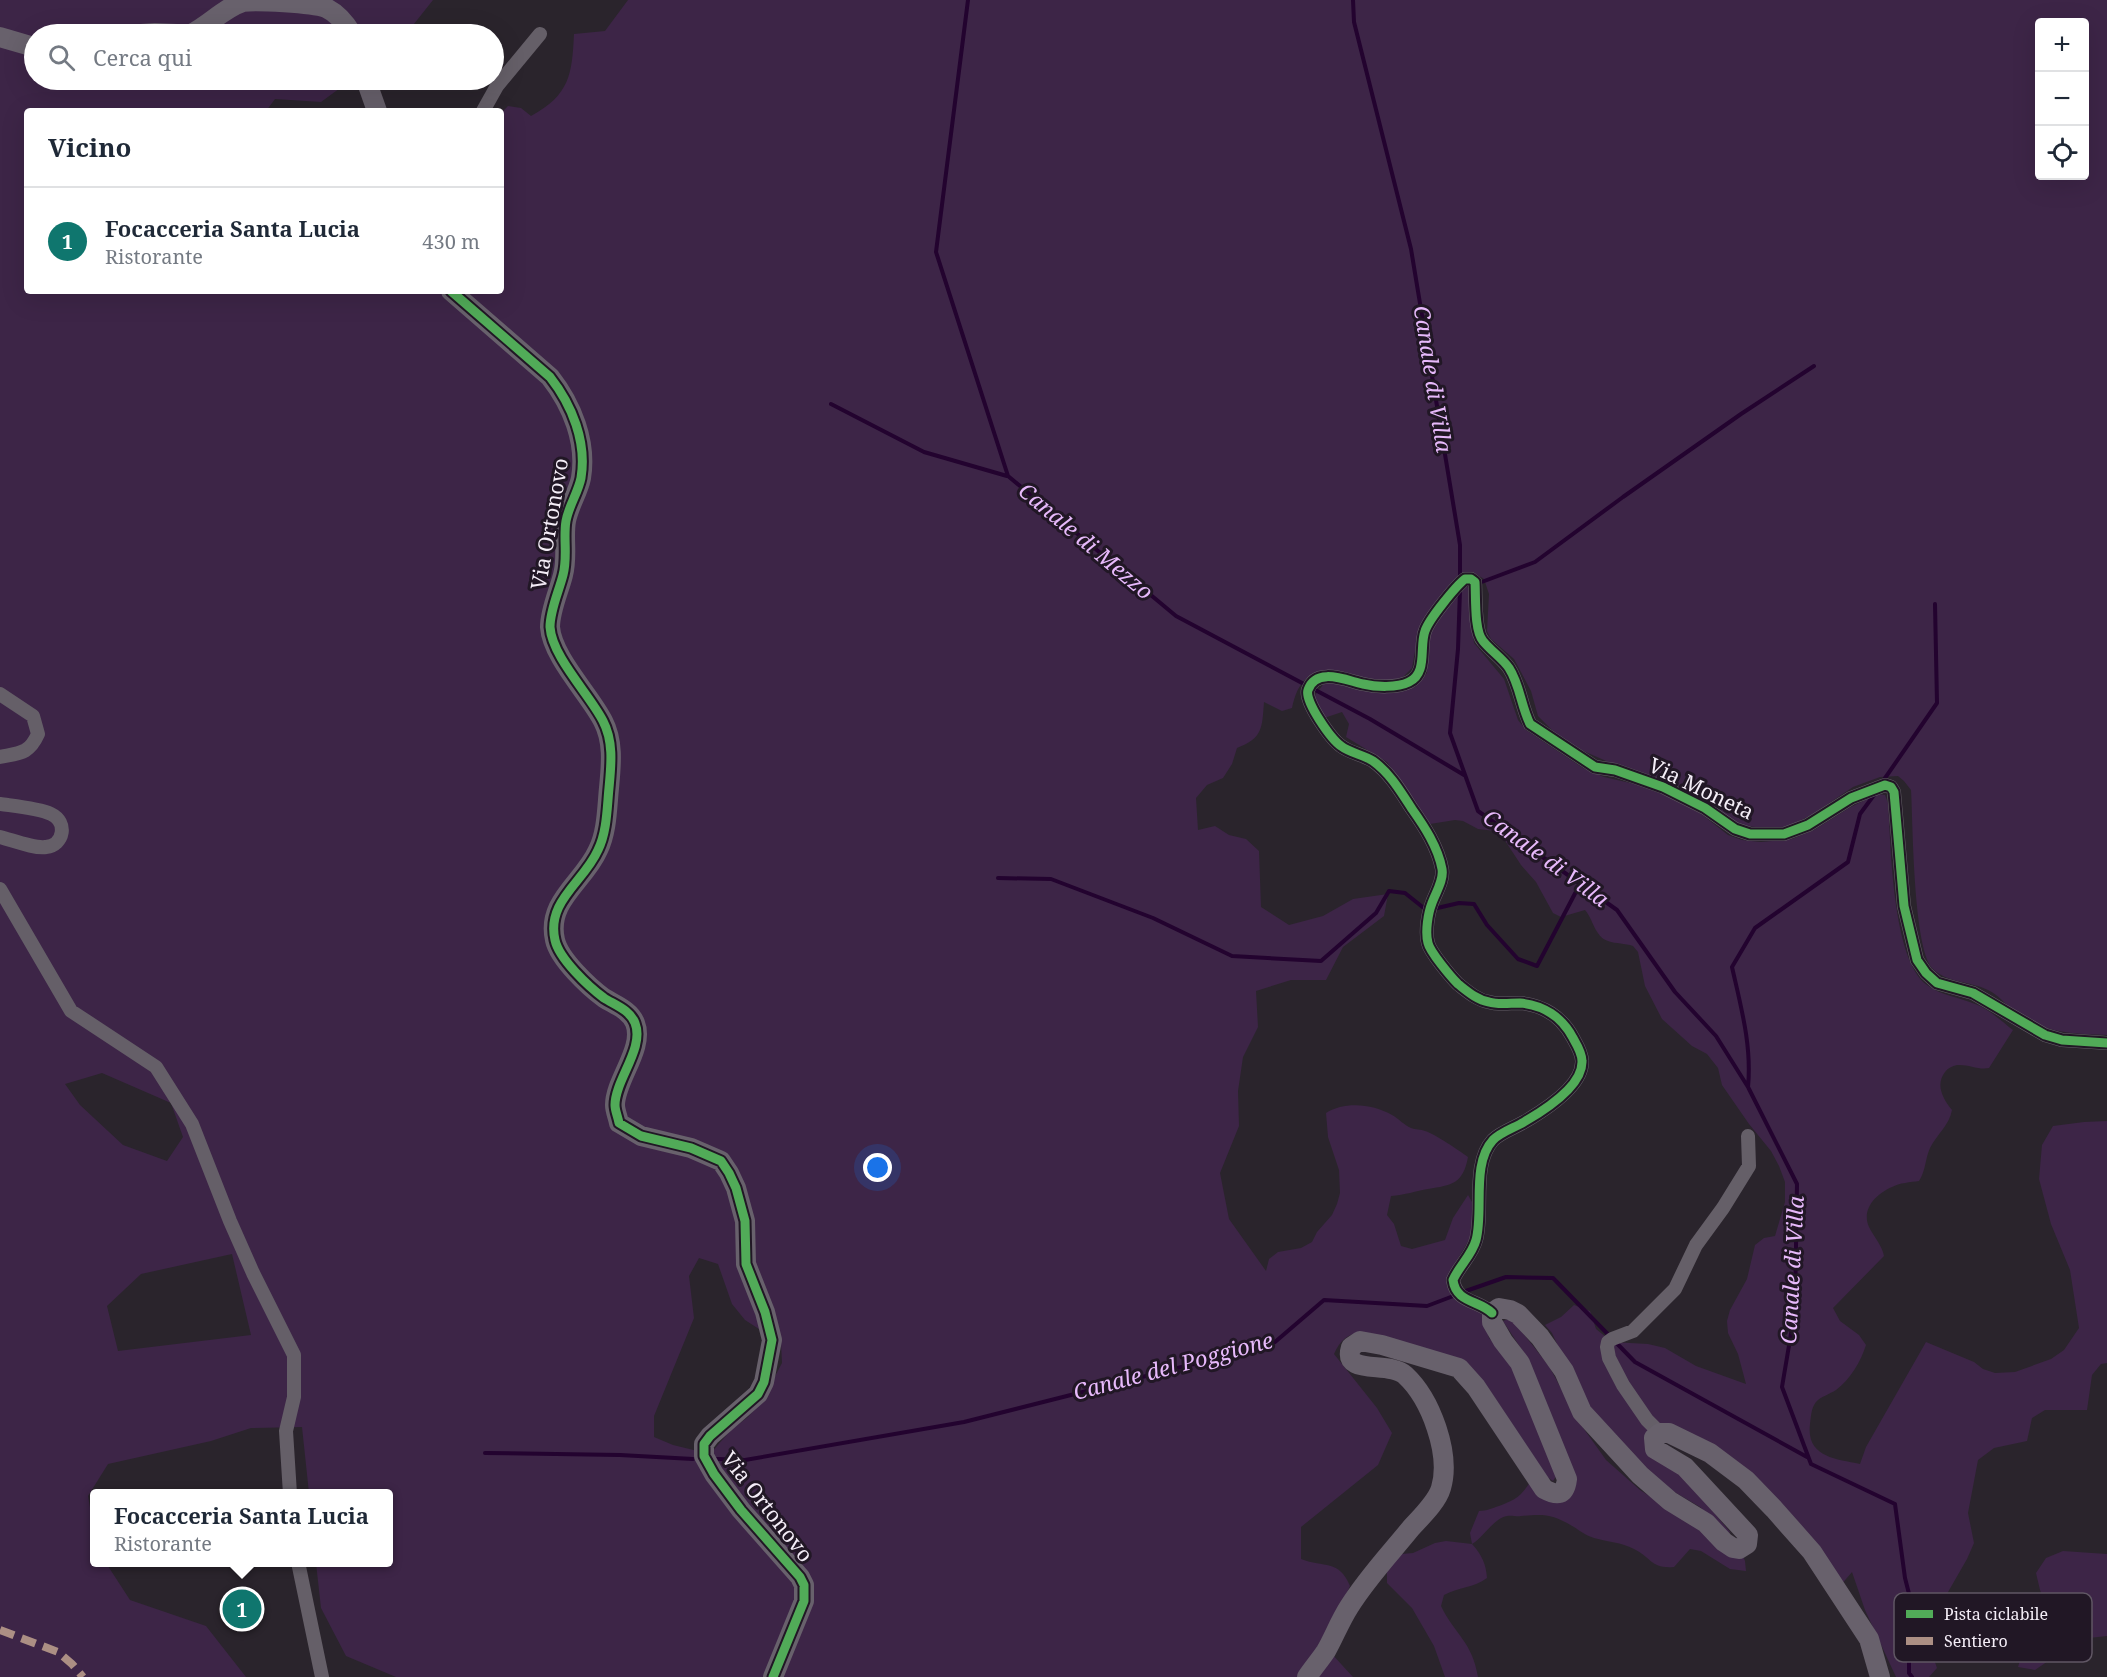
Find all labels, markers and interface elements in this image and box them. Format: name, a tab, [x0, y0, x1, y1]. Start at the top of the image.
map controls	[2035, 18, 2089, 180]
button: +	[2035, 18, 2089, 72]
search box	[24, 24, 504, 90]
icon: search	[45, 41, 78, 74]
text: Cerca qui	[93, 42, 192, 72]
button: −	[2035, 72, 2089, 126]
button: locate	[2035, 126, 2089, 180]
text: Vicino	[48, 129, 131, 165]
text: Focacceria Santa Lucia	[105, 213, 360, 243]
text: 1	[62, 228, 73, 255]
text: 430 m	[422, 228, 480, 255]
text: Ristorante	[105, 243, 203, 270]
water label: Canale di Villa	[1408, 303, 1460, 455]
street label: Via Ortonovo	[524, 456, 574, 592]
water label: Canale di Mezzo	[1013, 475, 1160, 606]
street label: Via Moneta	[1644, 751, 1759, 826]
water label: Canale di Villa	[1478, 801, 1616, 913]
your location	[863, 1153, 892, 1182]
water label: Canale di Villa	[1772, 1195, 1810, 1345]
water label: Canale del Poggione	[1069, 1324, 1276, 1406]
street label: Via Ortonovo	[716, 1445, 820, 1567]
popup	[90, 1489, 393, 1567]
text: Focacceria Santa Lucia	[114, 1500, 369, 1530]
text: Ristorante	[114, 1530, 212, 1557]
pin: 1	[222, 1586, 262, 1632]
legend	[1894, 1593, 2092, 1662]
text: Pista ciclabile	[1944, 1603, 2048, 1625]
text: Sentiero	[1944, 1630, 2008, 1652]

